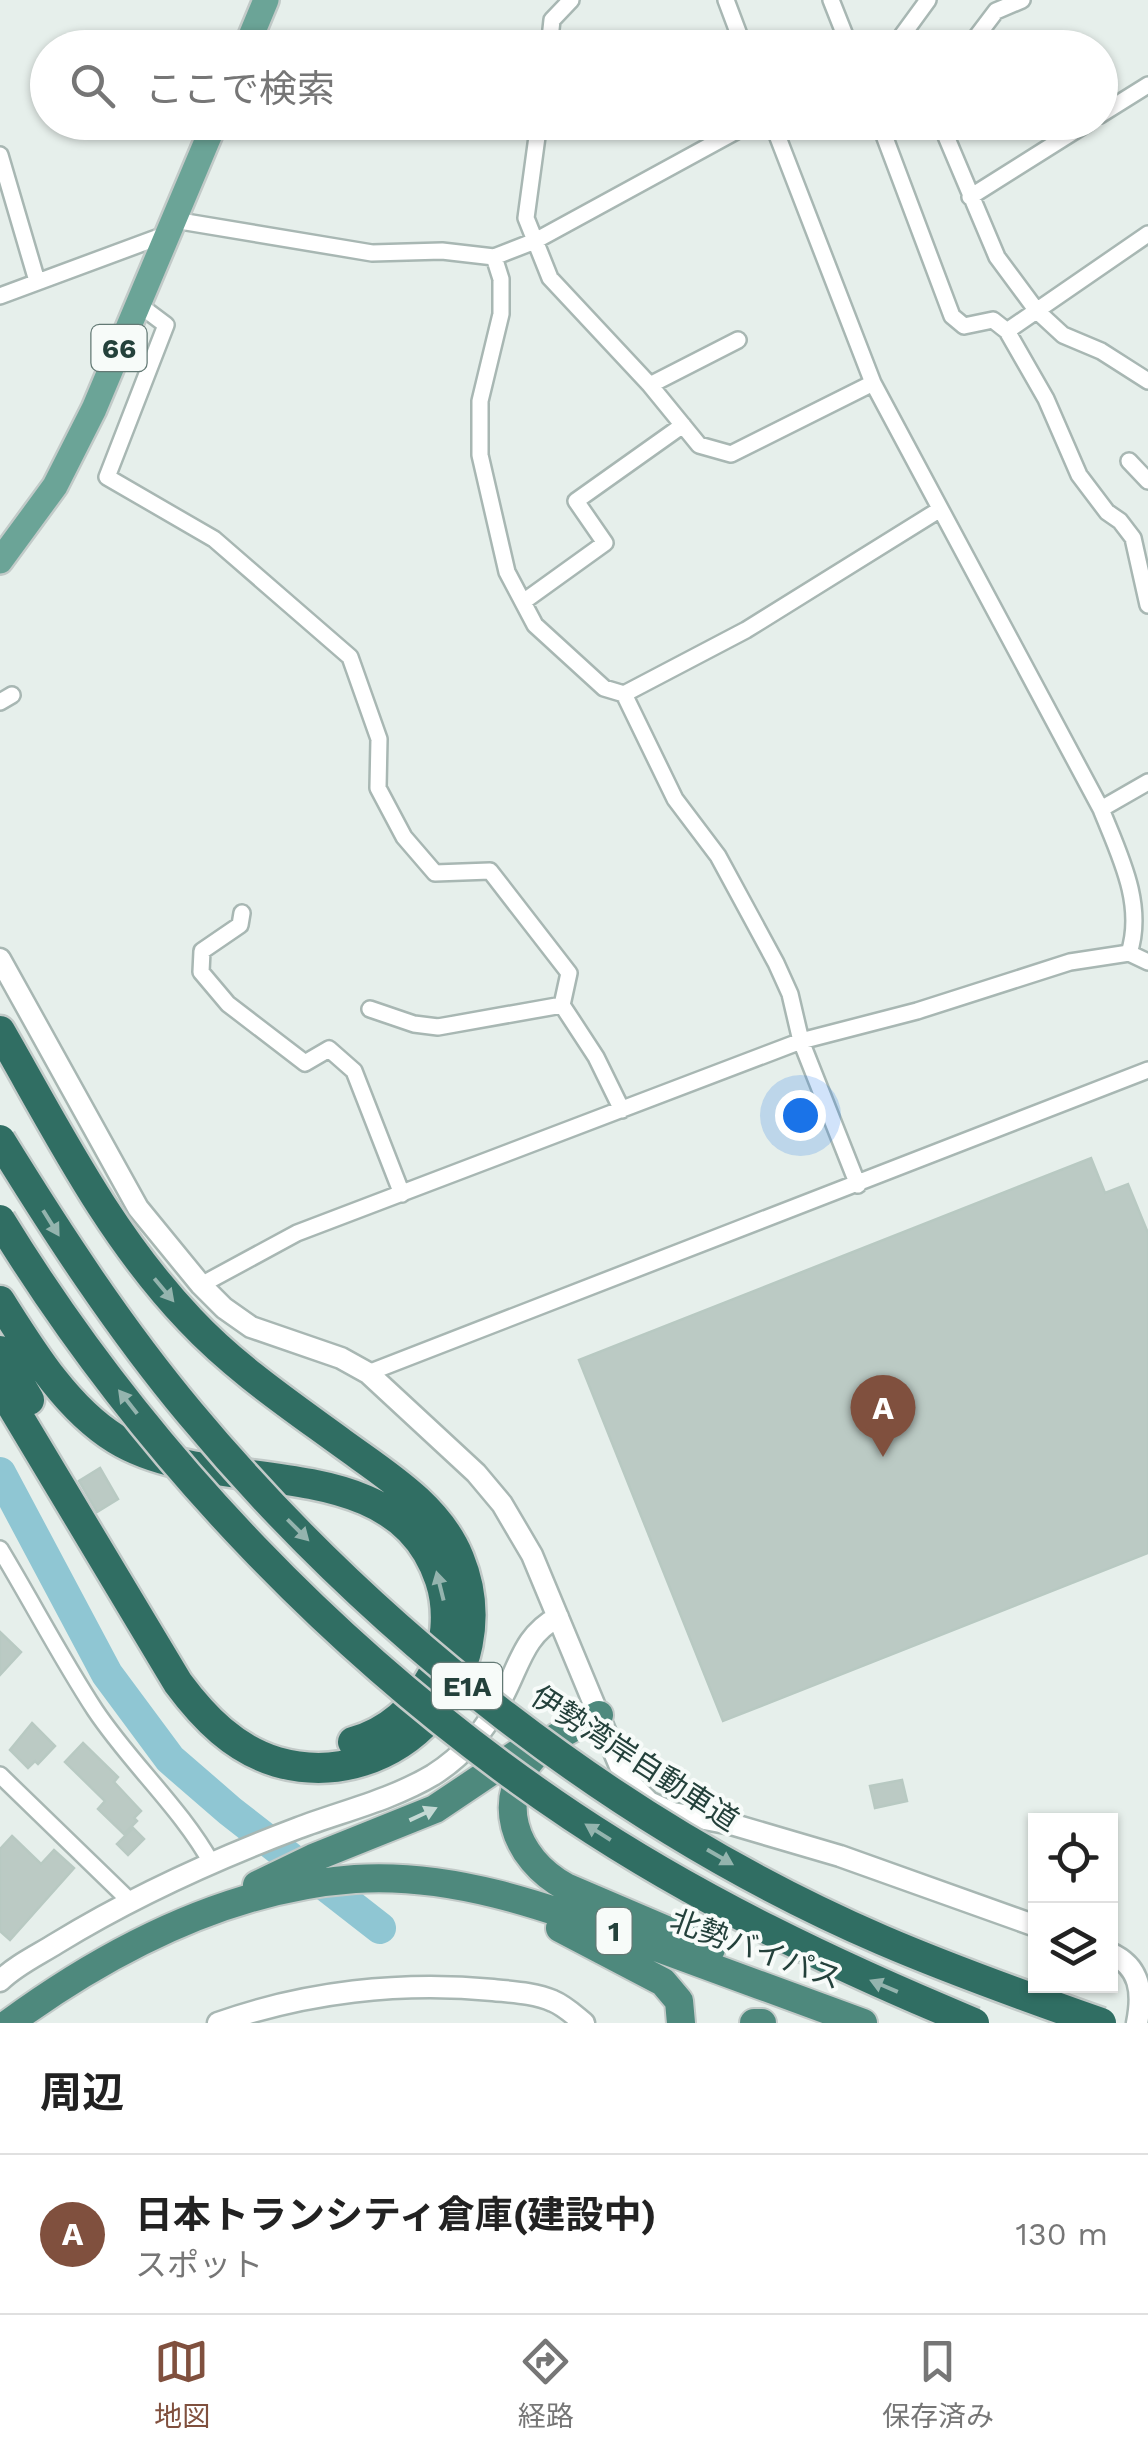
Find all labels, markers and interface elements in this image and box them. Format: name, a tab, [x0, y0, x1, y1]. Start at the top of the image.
search box	[30, 30, 1118, 140]
icon: search	[65, 58, 120, 113]
text: ここで検索	[145, 67, 335, 111]
road number: 66	[92, 325, 146, 371]
your location	[775, 1090, 826, 1141]
one-way arrow	[42, 1209, 60, 1237]
one-way arrow	[152, 1278, 174, 1303]
pin: A	[850, 1374, 916, 1457]
one-way arrow	[118, 1389, 139, 1415]
one-way arrow	[286, 1518, 309, 1542]
one-way arrow	[432, 1570, 447, 1601]
road number: E1A	[432, 1663, 502, 1709]
street label: 伊勢湾岸自動車道	[525, 1678, 745, 1838]
one-way arrow	[409, 1806, 438, 1823]
map controls	[1028, 1813, 1118, 1993]
button: locate	[1028, 1813, 1118, 1903]
one-way arrow	[584, 1824, 612, 1842]
one-way arrow	[705, 1848, 734, 1865]
street label: 北勢バイパス	[666, 1902, 846, 1996]
button: layers	[1028, 1903, 1118, 1993]
road number: 1	[596, 1908, 632, 1954]
one-way arrow	[869, 1977, 899, 1993]
text: 周辺	[40, 2068, 124, 2117]
text: 日本トランシティ倉庫(建設中)	[135, 2193, 656, 2237]
text: A	[62, 2215, 83, 2253]
text: 130 m	[1016, 2215, 1108, 2253]
text: スポット	[135, 2246, 263, 2284]
tab: 地図	[154, 2334, 210, 2434]
tab: 経路	[518, 2334, 574, 2434]
tab: 保存済み	[882, 2334, 994, 2434]

